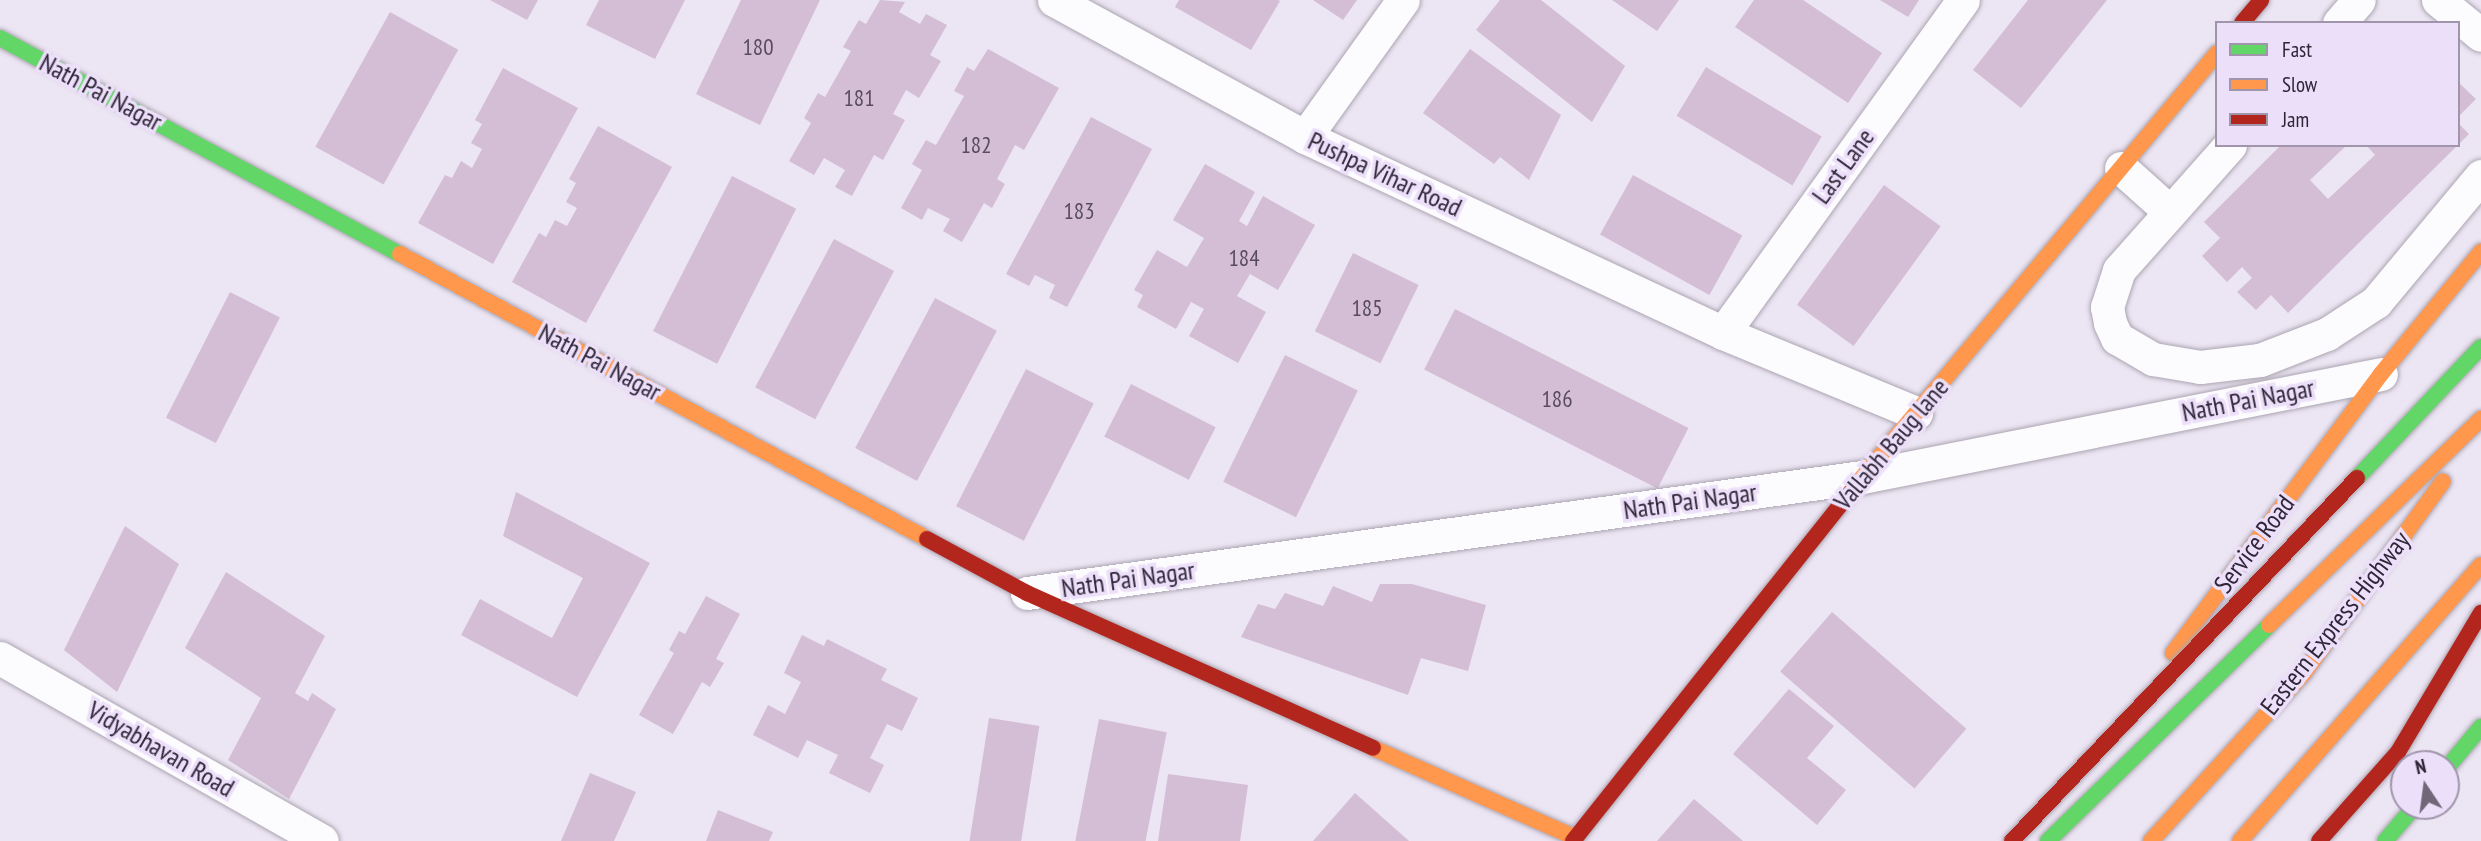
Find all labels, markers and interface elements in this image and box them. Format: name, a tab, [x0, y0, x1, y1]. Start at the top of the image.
legend	[2215, 21, 2460, 147]
house number: 180	[742, 33, 774, 61]
text: Fast	[2282, 36, 2312, 63]
street label: Nath Pai Nagar	[34, 47, 168, 137]
text: Slow	[2282, 71, 2317, 98]
house number: 181	[843, 84, 875, 112]
text: Jam	[2282, 106, 2309, 133]
street label: Last Lane	[1805, 122, 1881, 210]
street label: Pushpa Vihar Road	[1303, 125, 1467, 223]
house number: 182	[960, 131, 992, 159]
house number: 183	[1063, 197, 1095, 225]
house number: 184	[1228, 244, 1260, 272]
house number: 185	[1351, 294, 1383, 322]
street label: Nath Pai Nagar	[533, 317, 667, 407]
street label: Vallabh Baug lane	[1827, 372, 1955, 516]
street label: Nath Pai Nagar	[2179, 372, 2317, 428]
house number: 186	[1541, 385, 1573, 413]
street label: Nath Pai Nagar	[1621, 476, 1759, 526]
street label: Service Road	[2207, 489, 2301, 599]
street label: Eastern Express Highway	[2254, 525, 2416, 721]
street label: Nath Pai Nagar	[1059, 554, 1197, 604]
street label: Vidyabhavan Road	[82, 694, 240, 804]
north arrow	[2390, 750, 2460, 820]
text: N	[2413, 754, 2428, 779]

